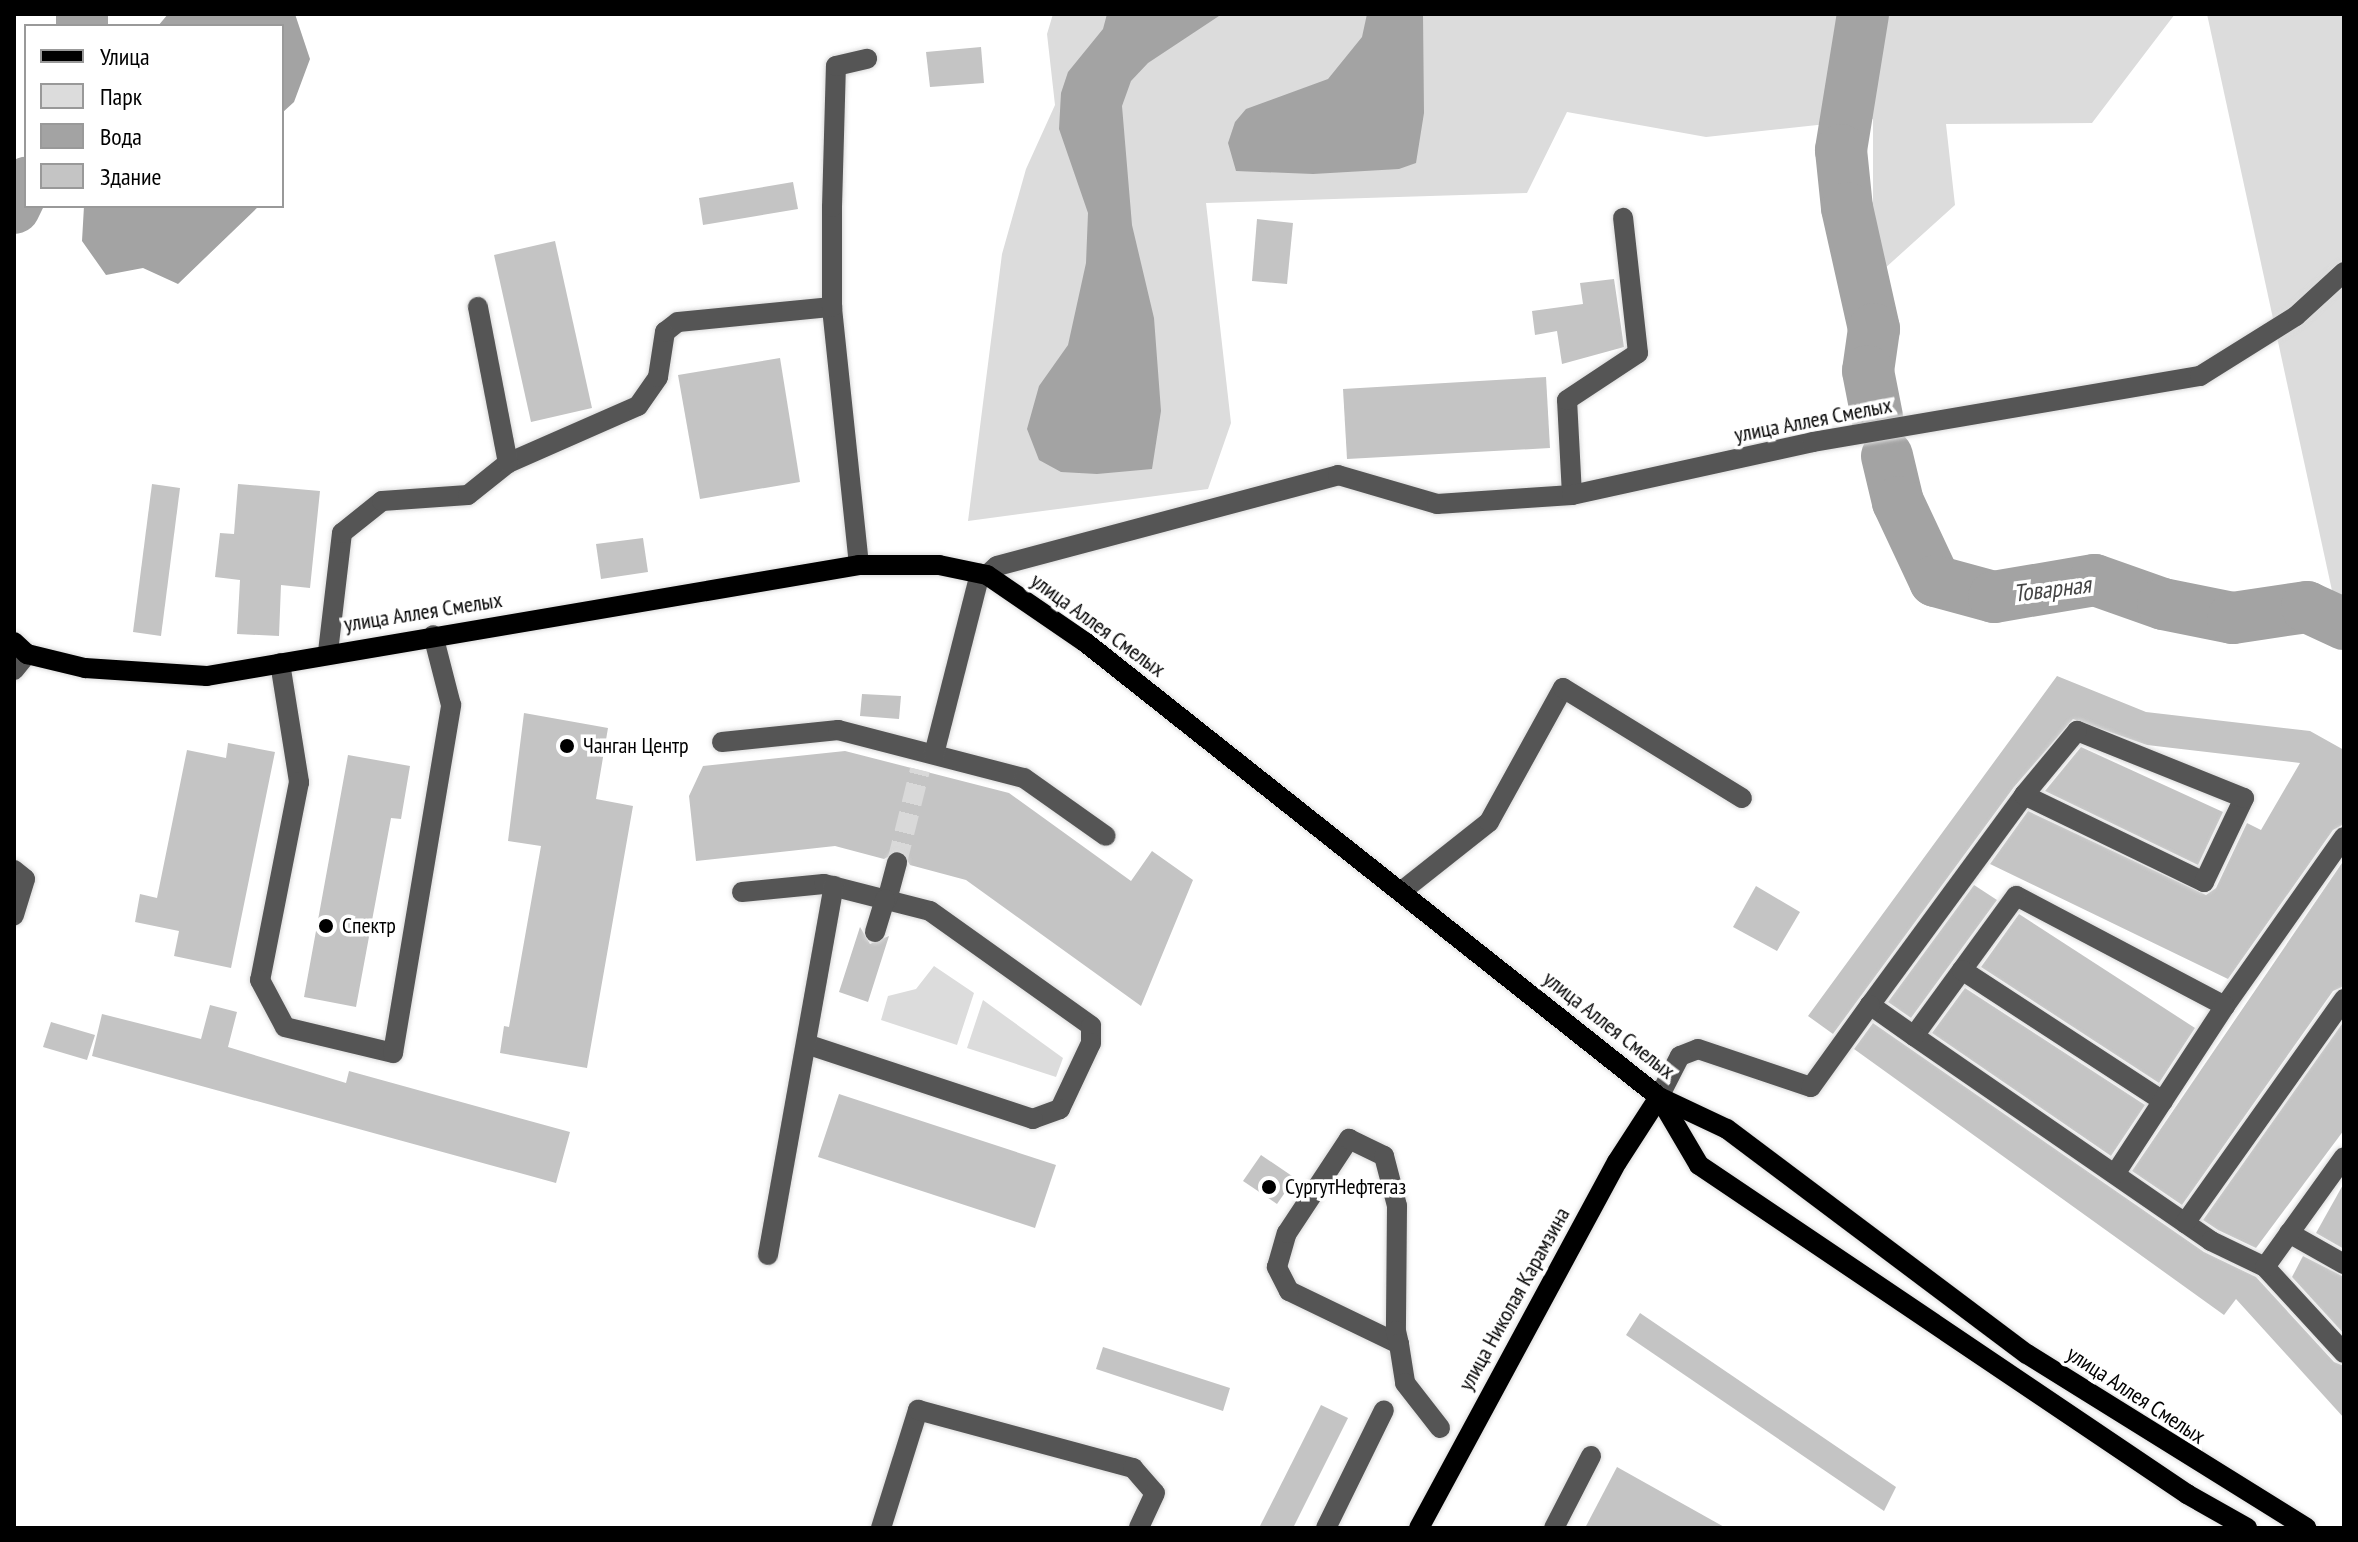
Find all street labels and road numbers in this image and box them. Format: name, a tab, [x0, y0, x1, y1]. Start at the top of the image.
street label: улица Аллея Смелых	[1732, 392, 1894, 448]
street label: улица Аллея Смелых	[1025, 567, 1171, 683]
street label: улица Аллея Смелых	[342, 586, 504, 638]
street label: улица Аллея Смелых	[1538, 965, 1680, 1085]
street label: улица Николая Карамзина	[1453, 1203, 1575, 1395]
street label: улица Аллея Смелых	[2062, 1340, 2210, 1450]

